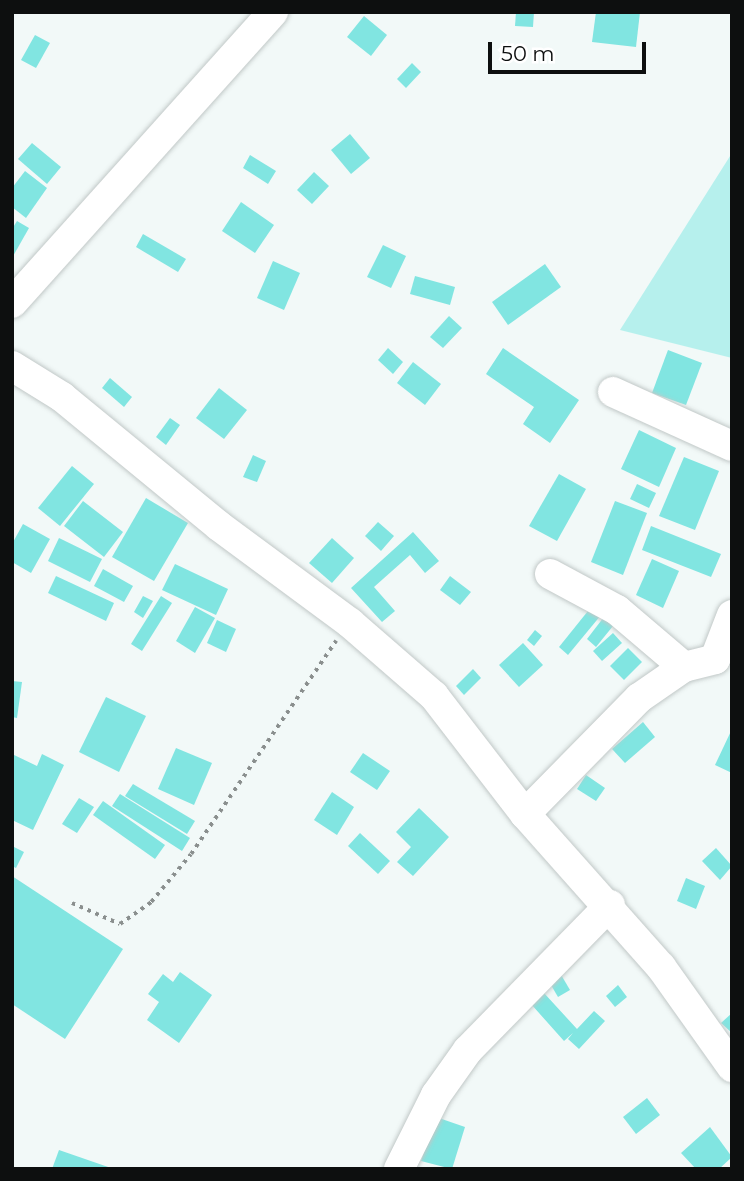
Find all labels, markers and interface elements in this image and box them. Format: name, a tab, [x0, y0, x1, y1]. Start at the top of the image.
scale bar	[492, 28, 650, 72]
text: 50 m	[501, 41, 555, 66]

